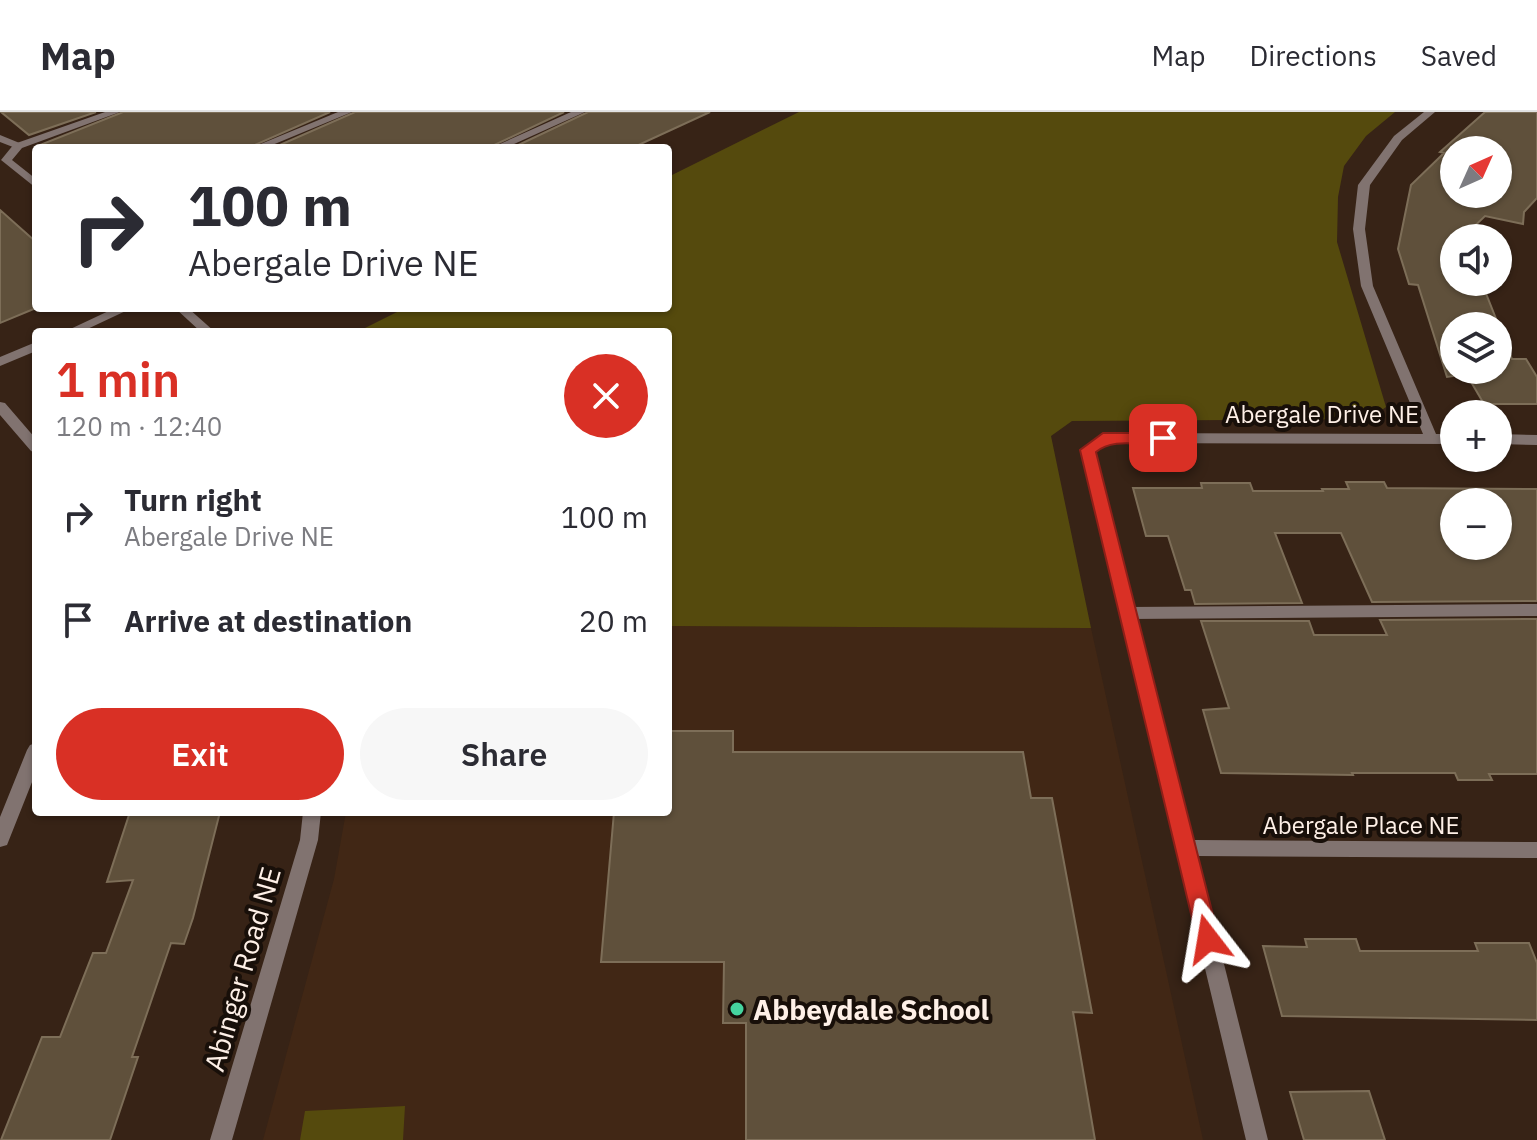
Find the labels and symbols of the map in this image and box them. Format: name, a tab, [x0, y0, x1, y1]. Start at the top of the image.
north arrow	[1440, 136, 1512, 208]
street label: Abergale Drive NE	[1225, 398, 1419, 430]
pin	[1129, 404, 1197, 472]
street label: Abergale Place NE	[1262, 809, 1460, 841]
street label: Abinger Road NE	[195, 862, 289, 1076]
position arrow	[1166, 897, 1250, 981]
place label: Abbeydale School	[753, 991, 989, 1028]
marker: Abbeydale School	[728, 1000, 746, 1018]

